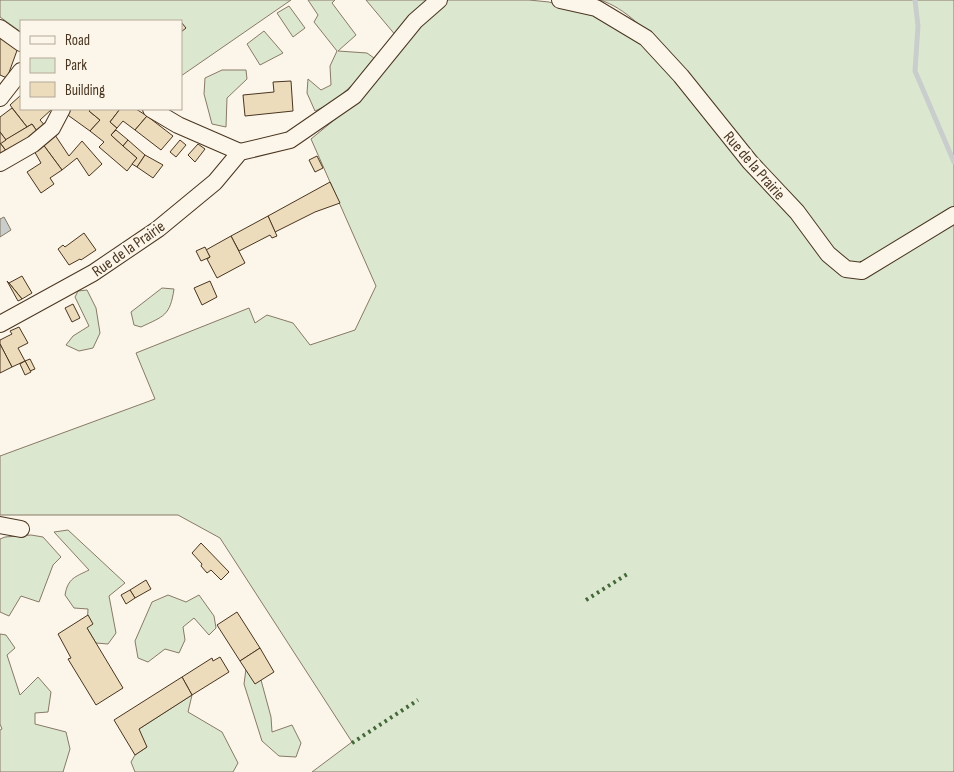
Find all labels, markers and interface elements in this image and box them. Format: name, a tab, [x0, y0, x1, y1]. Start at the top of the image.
legend	[20, 20, 182, 110]
text: Road	[65, 31, 90, 50]
text: Park	[65, 56, 87, 75]
text: Building	[65, 81, 105, 100]
street label: Rue de la Prairie	[719, 128, 789, 204]
street label: Rue de la Prairie	[89, 217, 169, 281]

